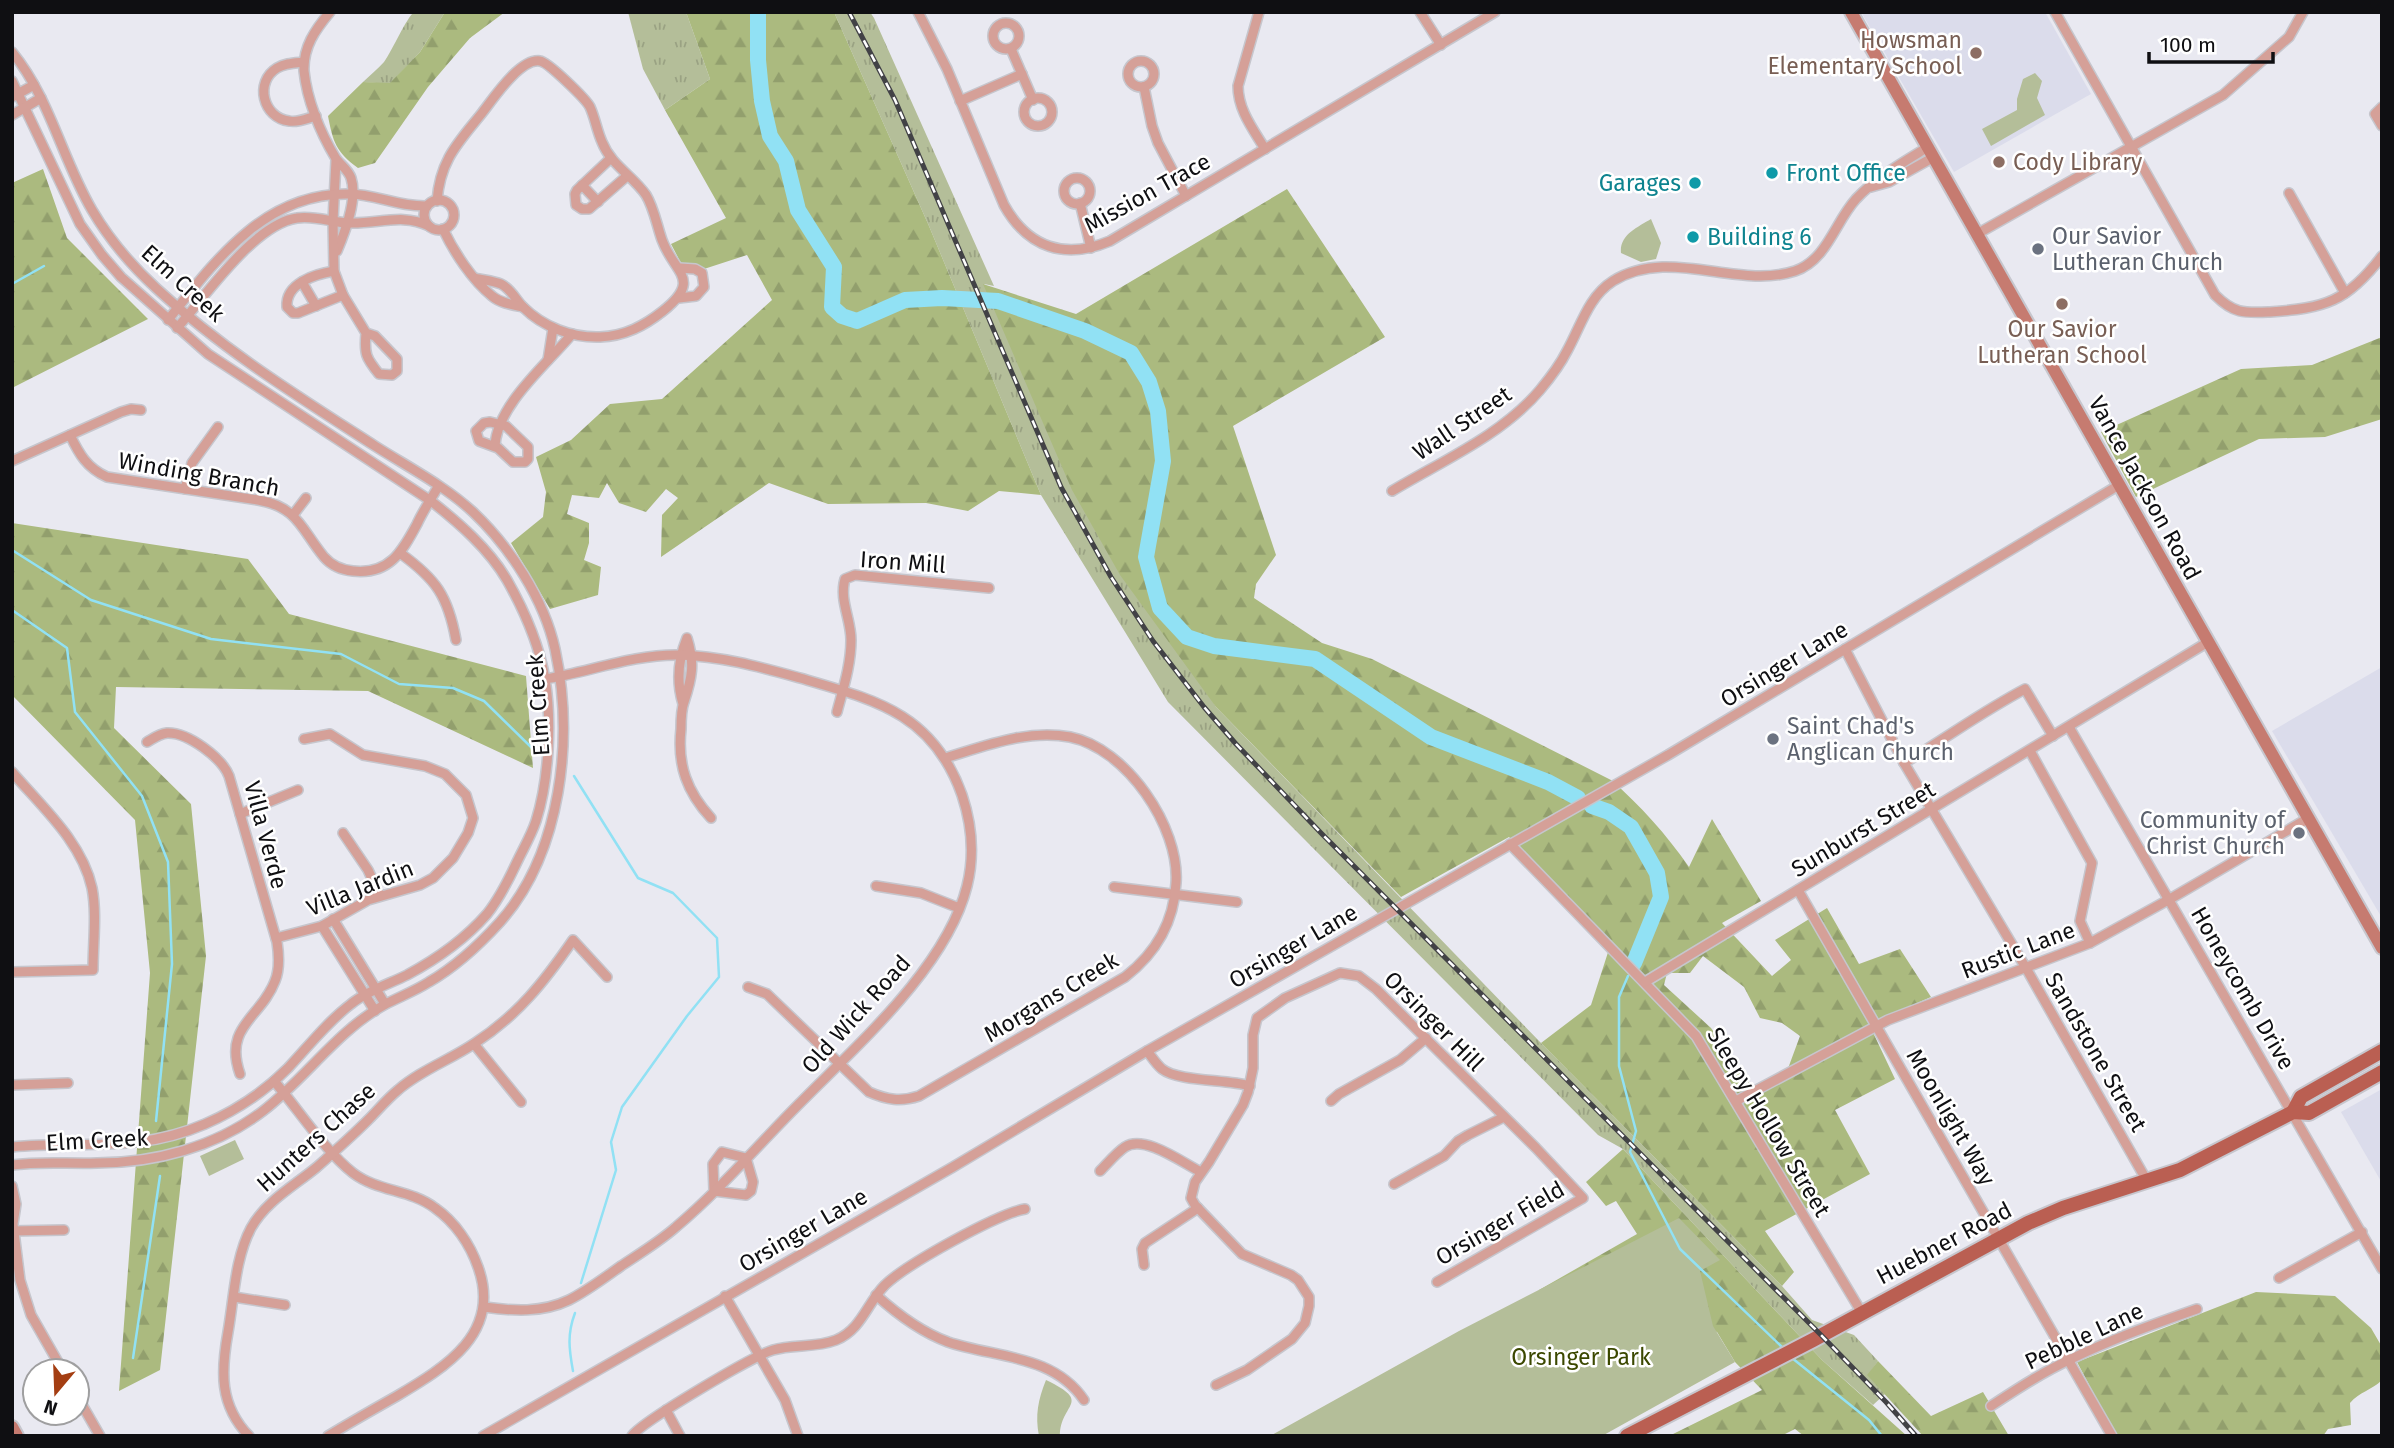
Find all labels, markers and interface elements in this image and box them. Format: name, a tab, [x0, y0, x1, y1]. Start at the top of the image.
scale bar	[2149, 21, 2273, 65]
place label: Howsman Elementary School	[1767, 26, 1962, 80]
text: 100 m	[2160, 32, 2216, 58]
marker: Howsman Elementary School	[1968, 45, 1984, 61]
street label: Mission Trace	[1079, 147, 1215, 239]
place label: Cody Library	[2013, 148, 2143, 176]
marker: Cody Library	[1991, 154, 2007, 170]
place label: Front Office	[1786, 159, 1906, 187]
marker: Front Office	[1764, 165, 1780, 181]
place label: Garages	[1599, 169, 1681, 197]
marker: Garages	[1687, 175, 1703, 191]
place label: Our Savior Lutheran Church	[2052, 222, 2223, 276]
place label: Building 6	[1707, 223, 1812, 251]
marker: Building 6	[1685, 229, 1701, 245]
street label: Elm Creek	[136, 238, 231, 328]
marker: Our Savior Lutheran Church	[2030, 241, 2046, 257]
marker: Our Savior Lutheran School	[2054, 296, 2070, 312]
place label: Our Savior Lutheran School	[1977, 315, 2147, 369]
street label: Wall Street	[1408, 380, 1517, 466]
street label: Vance Jackson Road	[2083, 391, 2207, 585]
street label: Winding Branch	[116, 446, 282, 502]
street label: Iron Mill	[859, 545, 947, 579]
street label: Orsinger Lane	[1715, 615, 1853, 713]
street label: Elm Creek	[520, 653, 556, 757]
place label: Saint Chad's Anglican Church	[1787, 712, 1954, 766]
marker: Saint Chad's Anglican Church	[1765, 731, 1781, 747]
street label: Sunburst Street	[1786, 775, 1940, 883]
street label: Villa Verde	[238, 778, 294, 892]
place label: Community of Christ Church	[2140, 806, 2287, 860]
marker: Community of Christ Church	[2291, 825, 2307, 841]
street label: Villa Jardin	[303, 854, 417, 922]
street label: Orsinger Lane	[1224, 898, 1362, 994]
street label: Honeycomb Drive	[2185, 902, 2301, 1074]
street label: Rustic Lane	[1957, 915, 2079, 985]
street label: Morgans Creek	[979, 946, 1123, 1048]
street label: Old Wick Road	[795, 949, 917, 1079]
street label: Orsinger Hill	[1378, 965, 1490, 1077]
street label: Sandstone Street	[2039, 968, 2153, 1137]
street label: Sleepy Hollow Street	[1701, 1022, 1837, 1222]
street label: Moonlight Way	[1901, 1044, 2002, 1191]
street label: Hunters Chase	[251, 1076, 381, 1198]
street label: Elm Creek	[45, 1123, 149, 1157]
street label: Orsinger Field	[1431, 1175, 1569, 1271]
street label: Orsinger Lane	[734, 1182, 872, 1278]
street label: Huebner Road	[1872, 1196, 2016, 1290]
street label: Pebble Lane	[2020, 1296, 2148, 1376]
park label: Orsinger Park	[1511, 1343, 1651, 1371]
north arrow	[21, 1357, 91, 1427]
text: N	[41, 1395, 60, 1421]

